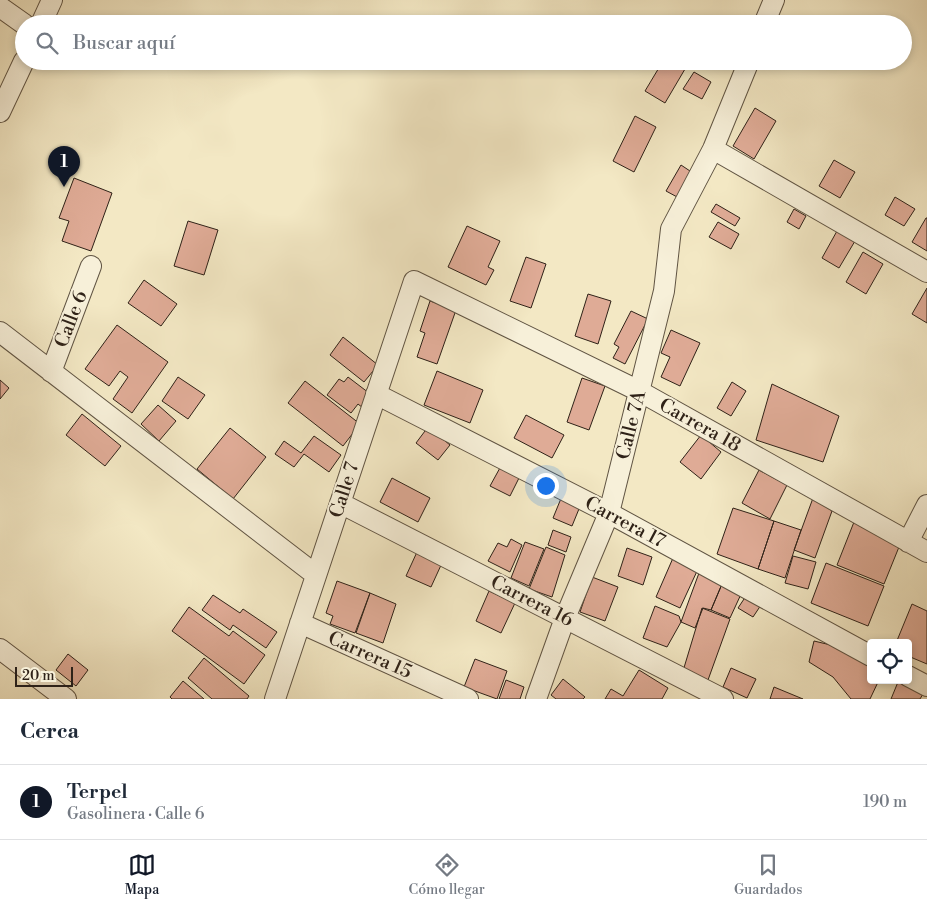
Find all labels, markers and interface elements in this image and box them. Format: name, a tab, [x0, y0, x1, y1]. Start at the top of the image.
search box	[15, 15, 912, 70]
icon: search	[33, 29, 61, 57]
text: Buscar aquí	[73, 31, 175, 55]
pin: 1	[48, 146, 80, 187]
street label: Calle 6	[49, 287, 93, 351]
street label: Calle 7A	[611, 387, 651, 462]
street label: Carrera 18	[655, 393, 745, 457]
street label: Calle 7	[324, 459, 364, 521]
your location	[533, 473, 559, 499]
street label: Carrera 17	[581, 491, 670, 553]
street label: Carrera 16	[487, 570, 577, 632]
street label: Carrera 15	[324, 626, 416, 684]
map controls	[867, 639, 912, 684]
button: locate	[867, 639, 912, 684]
scale bar	[15, 664, 72, 687]
text: 20 m	[22, 667, 54, 685]
text: Cerca	[20, 719, 79, 745]
text: Terpel	[67, 780, 128, 804]
text: 1	[32, 792, 40, 812]
text: 190 m	[863, 792, 907, 812]
text: Gasolinera · Calle 6	[67, 804, 204, 824]
tab: Mapa	[125, 851, 159, 899]
tab: Cómo llegar	[409, 851, 485, 899]
tab: Guardados	[734, 851, 802, 899]

